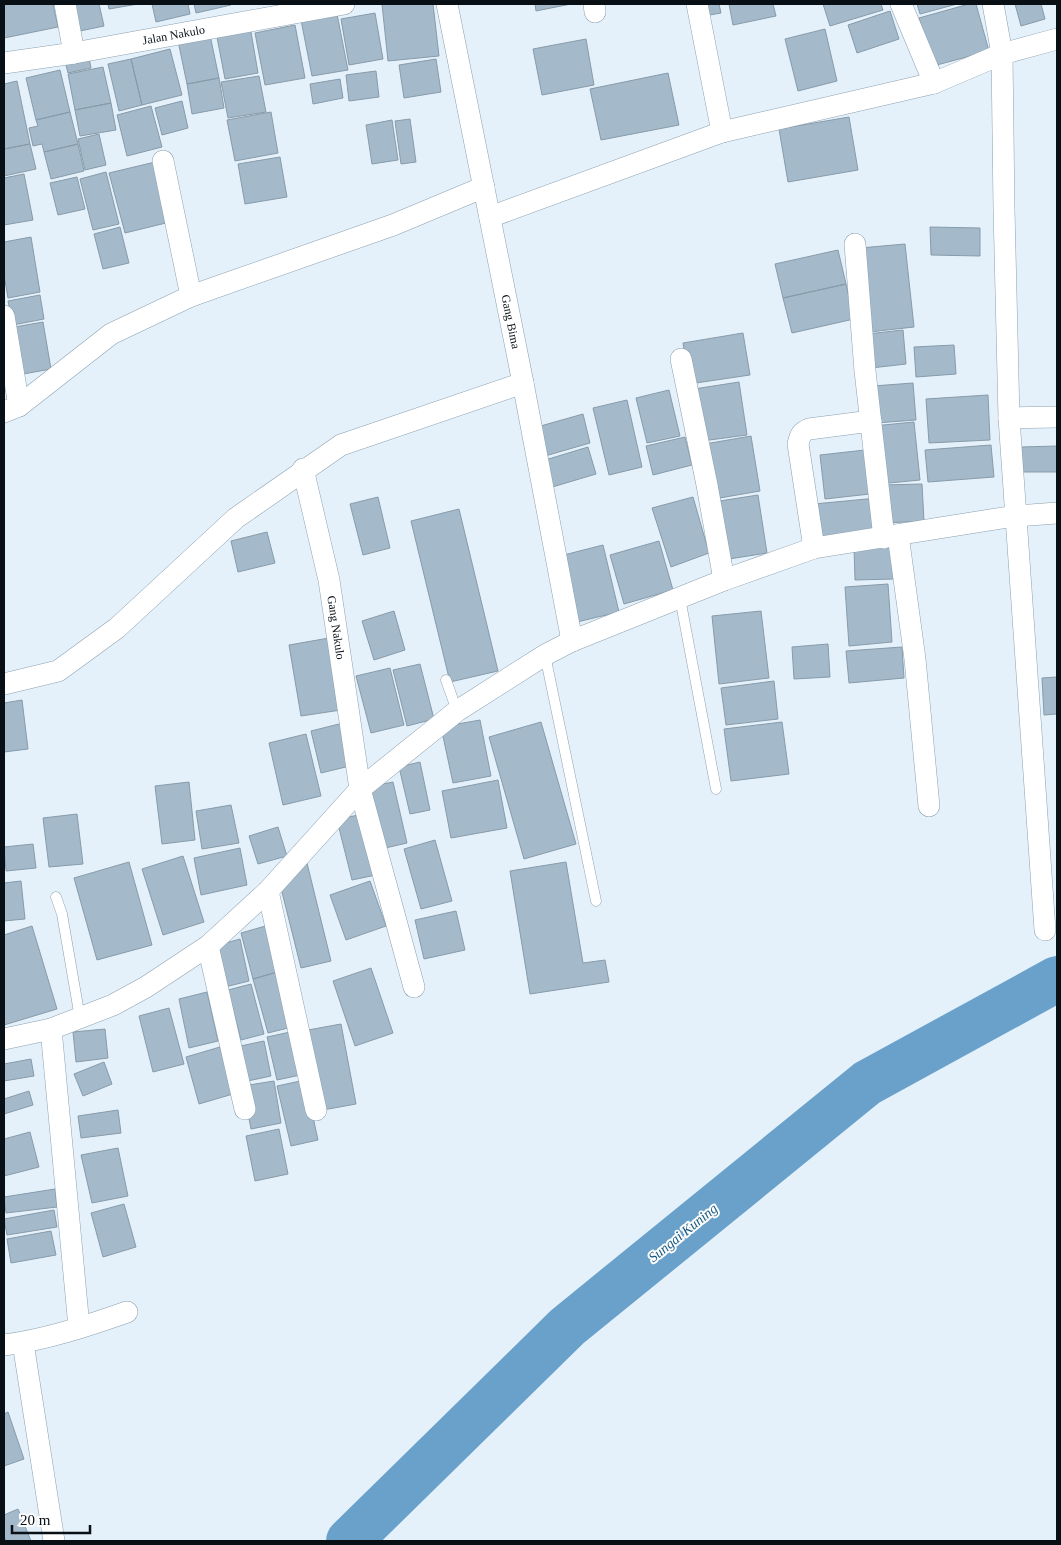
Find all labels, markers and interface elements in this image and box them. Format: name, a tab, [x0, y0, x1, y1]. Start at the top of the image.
street label: Jalan Nakulo	[141, 22, 206, 47]
street label: Gang Bima	[498, 293, 523, 351]
street label: Gang Nakulo	[324, 595, 348, 660]
water label: Sungai Kuning	[646, 1201, 720, 1265]
scale bar	[12, 1502, 90, 1534]
text: 20 m	[20, 1512, 51, 1528]

